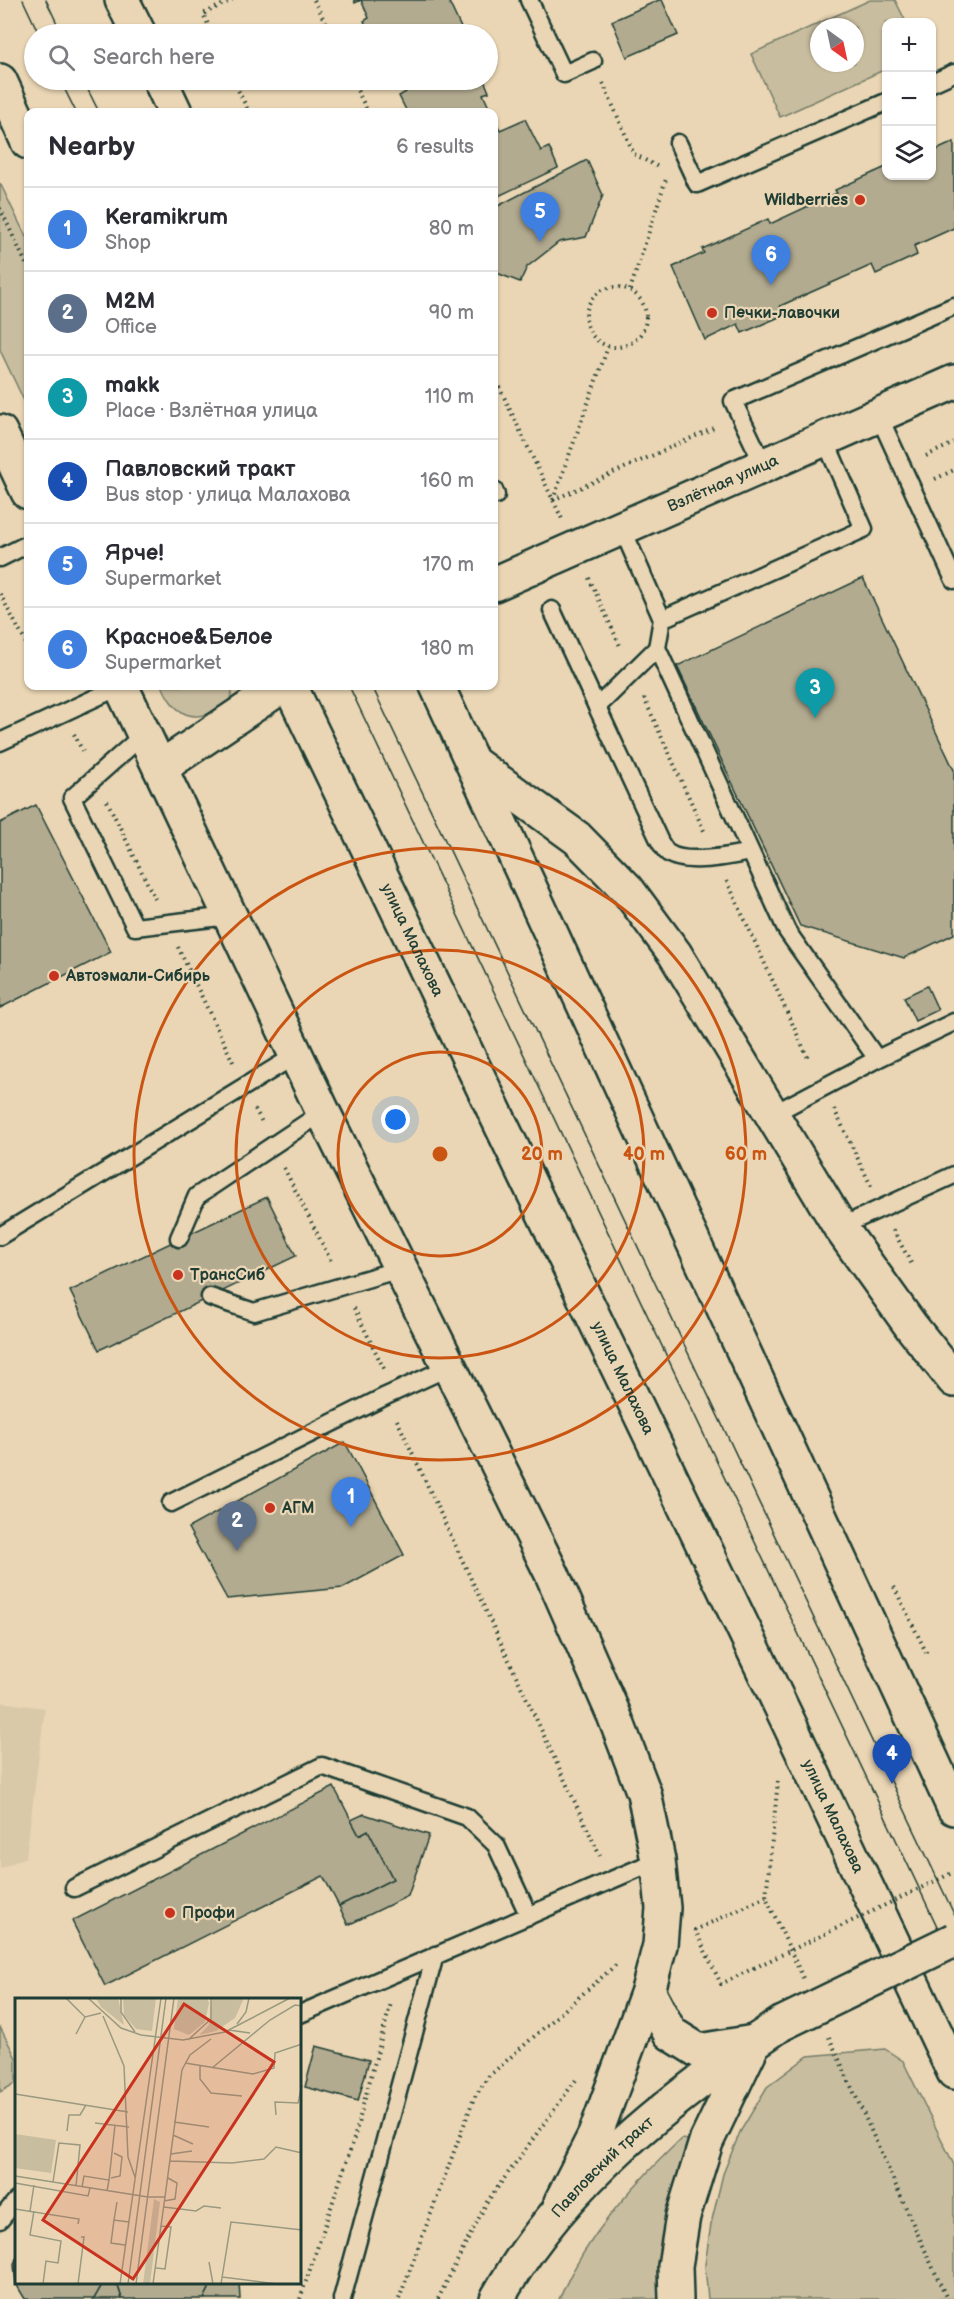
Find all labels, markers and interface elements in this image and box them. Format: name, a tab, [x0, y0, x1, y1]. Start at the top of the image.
north arrow	[810, 18, 864, 72]
map controls	[882, 18, 936, 180]
button: +	[882, 18, 936, 72]
search box	[24, 24, 498, 90]
icon: search	[45, 41, 78, 74]
text: Search here	[93, 44, 215, 71]
button: −	[882, 72, 936, 126]
button: layers	[882, 126, 936, 180]
text: Nearby	[48, 132, 135, 163]
text: 6 results	[396, 135, 474, 159]
place label: Wildberries	[764, 191, 848, 210]
pin: 5	[520, 192, 560, 242]
marker: Wildberries	[853, 193, 867, 207]
text: Keramikrum	[105, 204, 228, 231]
text: 1	[63, 217, 72, 241]
text: 80 m	[429, 217, 474, 241]
text: Shop	[105, 231, 151, 255]
pin: 6	[752, 236, 790, 285]
text: М2М	[105, 288, 155, 315]
text: 2	[62, 301, 73, 325]
text: 90 m	[429, 301, 474, 325]
place label: Печки-лавочки	[724, 304, 840, 323]
marker: Печки-лавочки	[705, 306, 719, 320]
text: Office	[105, 315, 157, 339]
text: makk	[105, 372, 159, 399]
text: 3	[62, 385, 73, 409]
text: 110 m	[425, 385, 474, 409]
text: Place · Взлётная улица	[105, 399, 318, 423]
street label: Взлётная улица	[664, 451, 782, 516]
text: Павловский тракт	[105, 456, 295, 483]
text: 4	[62, 469, 73, 493]
text: 160 m	[420, 469, 474, 493]
text: Bus stop · улица Малахова	[105, 483, 351, 507]
text: Ярче!	[105, 540, 164, 567]
text: 5	[62, 553, 73, 577]
text: 170 m	[423, 553, 474, 577]
text: Supermarket	[105, 567, 221, 591]
text: Красное&Белое	[105, 624, 272, 651]
text: 6	[61, 637, 74, 661]
text: 180 m	[421, 637, 474, 661]
text: Supermarket	[105, 651, 221, 675]
pin: 3	[796, 668, 834, 718]
street label: улица Малахова	[377, 880, 448, 1000]
place label: Автоэмали-Сибирь	[65, 967, 211, 986]
marker: Автоэмали-Сибирь	[47, 969, 61, 983]
your location	[381, 1105, 410, 1134]
centre of rings	[430, 1144, 450, 1164]
text: 20 m	[521, 1144, 563, 1165]
text: 40 m	[623, 1144, 665, 1165]
text: 60 m	[725, 1144, 767, 1165]
place label: ТрансСиб	[190, 1266, 265, 1285]
marker: ТрансСиб	[171, 1268, 185, 1282]
street label: улица Малахова	[588, 1318, 659, 1438]
pin: 1	[332, 1478, 370, 1527]
place label: АГМ	[281, 1499, 315, 1518]
marker: АГМ	[263, 1501, 277, 1515]
pin: 2	[218, 1502, 256, 1551]
pin: 4	[872, 1734, 912, 1784]
street label: улица Малахова	[798, 1757, 868, 1877]
place label: Профи	[182, 1904, 235, 1923]
marker: Профи	[163, 1906, 177, 1920]
inset map	[15, 1998, 302, 2284]
street label: Павловский тракт	[548, 2112, 658, 2221]

